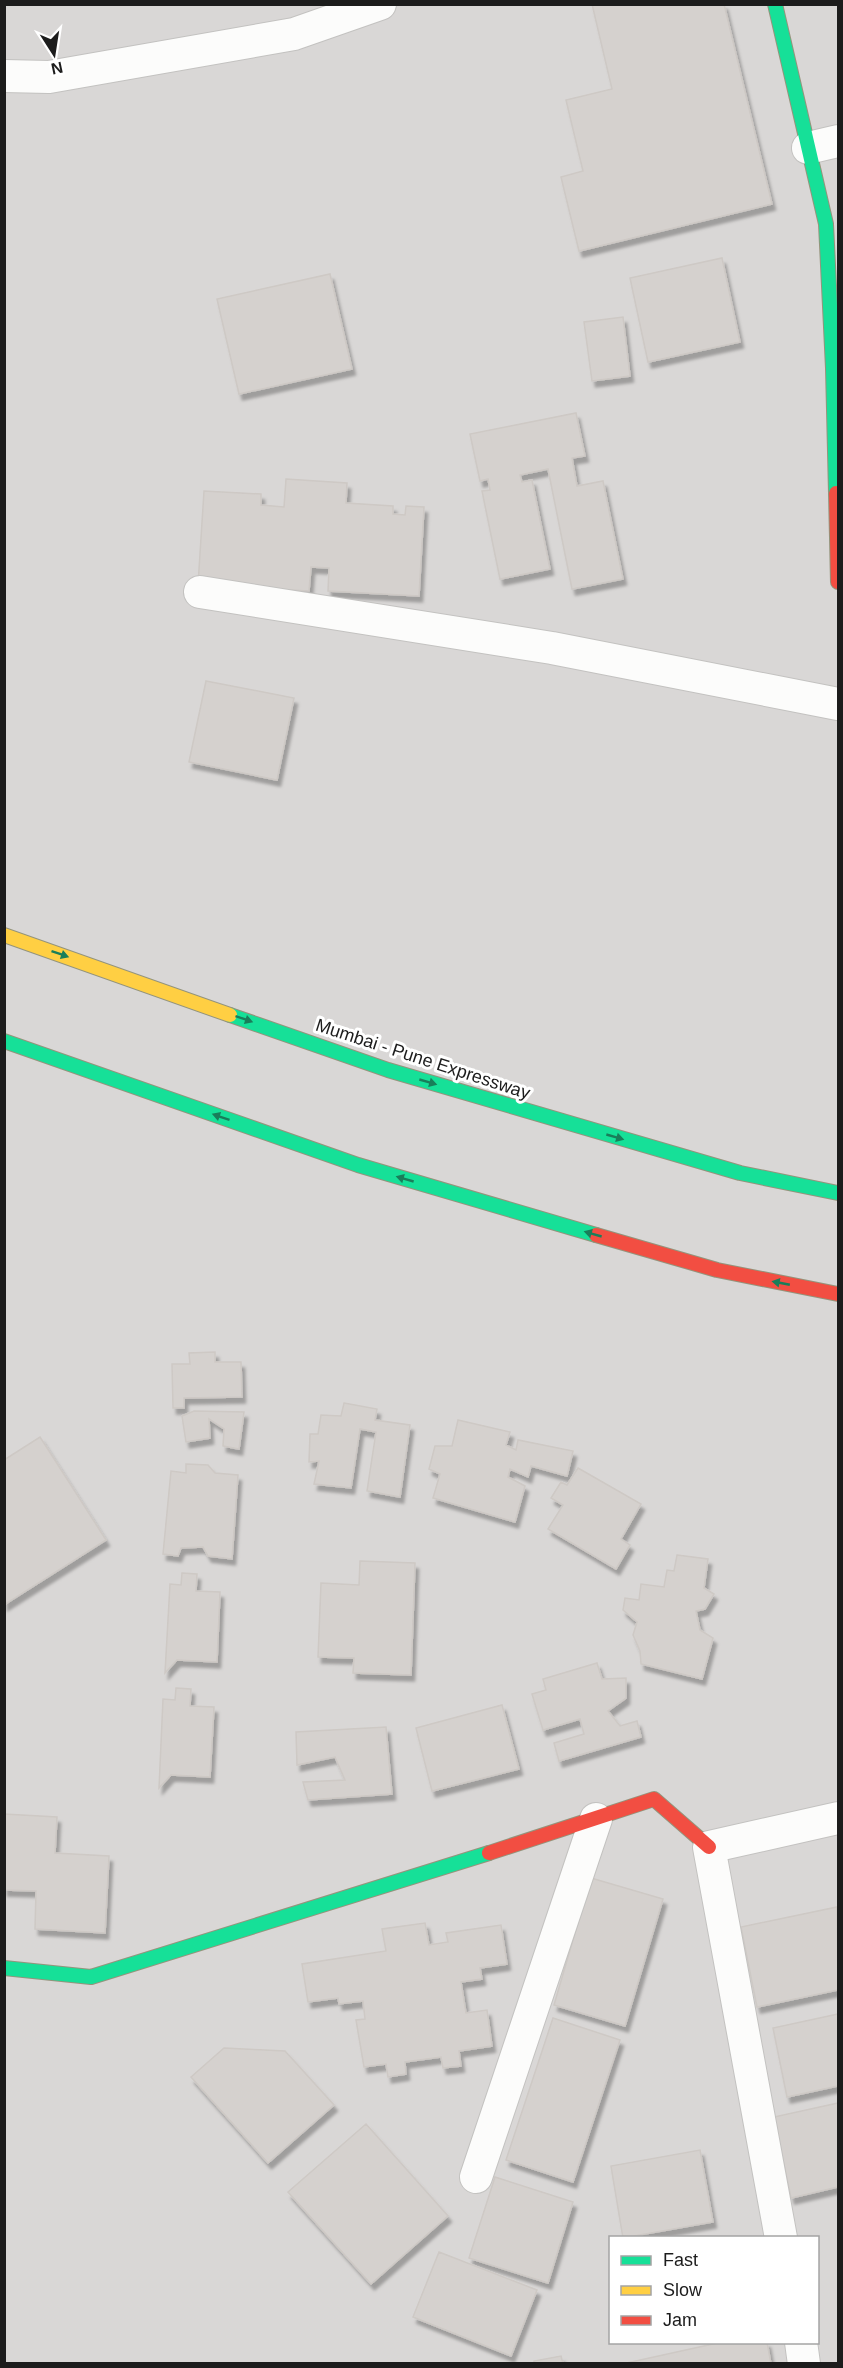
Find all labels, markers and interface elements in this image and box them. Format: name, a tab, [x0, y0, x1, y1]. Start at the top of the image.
north arrow	[24, 24, 84, 84]
text: N	[50, 59, 64, 78]
one-way arrow	[51, 950, 69, 960]
one-way arrow	[235, 1015, 253, 1025]
street label: Mumbai - Pune Expressway	[313, 1015, 533, 1103]
one-way arrow	[419, 1078, 437, 1087]
one-way arrow	[212, 1111, 230, 1121]
one-way arrow	[606, 1133, 624, 1142]
one-way arrow	[396, 1174, 414, 1183]
one-way arrow	[583, 1229, 601, 1238]
one-way arrow	[771, 1278, 790, 1287]
legend	[609, 2236, 819, 2344]
text: Fast	[663, 2250, 698, 2270]
text: Slow	[663, 2280, 703, 2300]
text: Jam	[663, 2310, 697, 2330]

